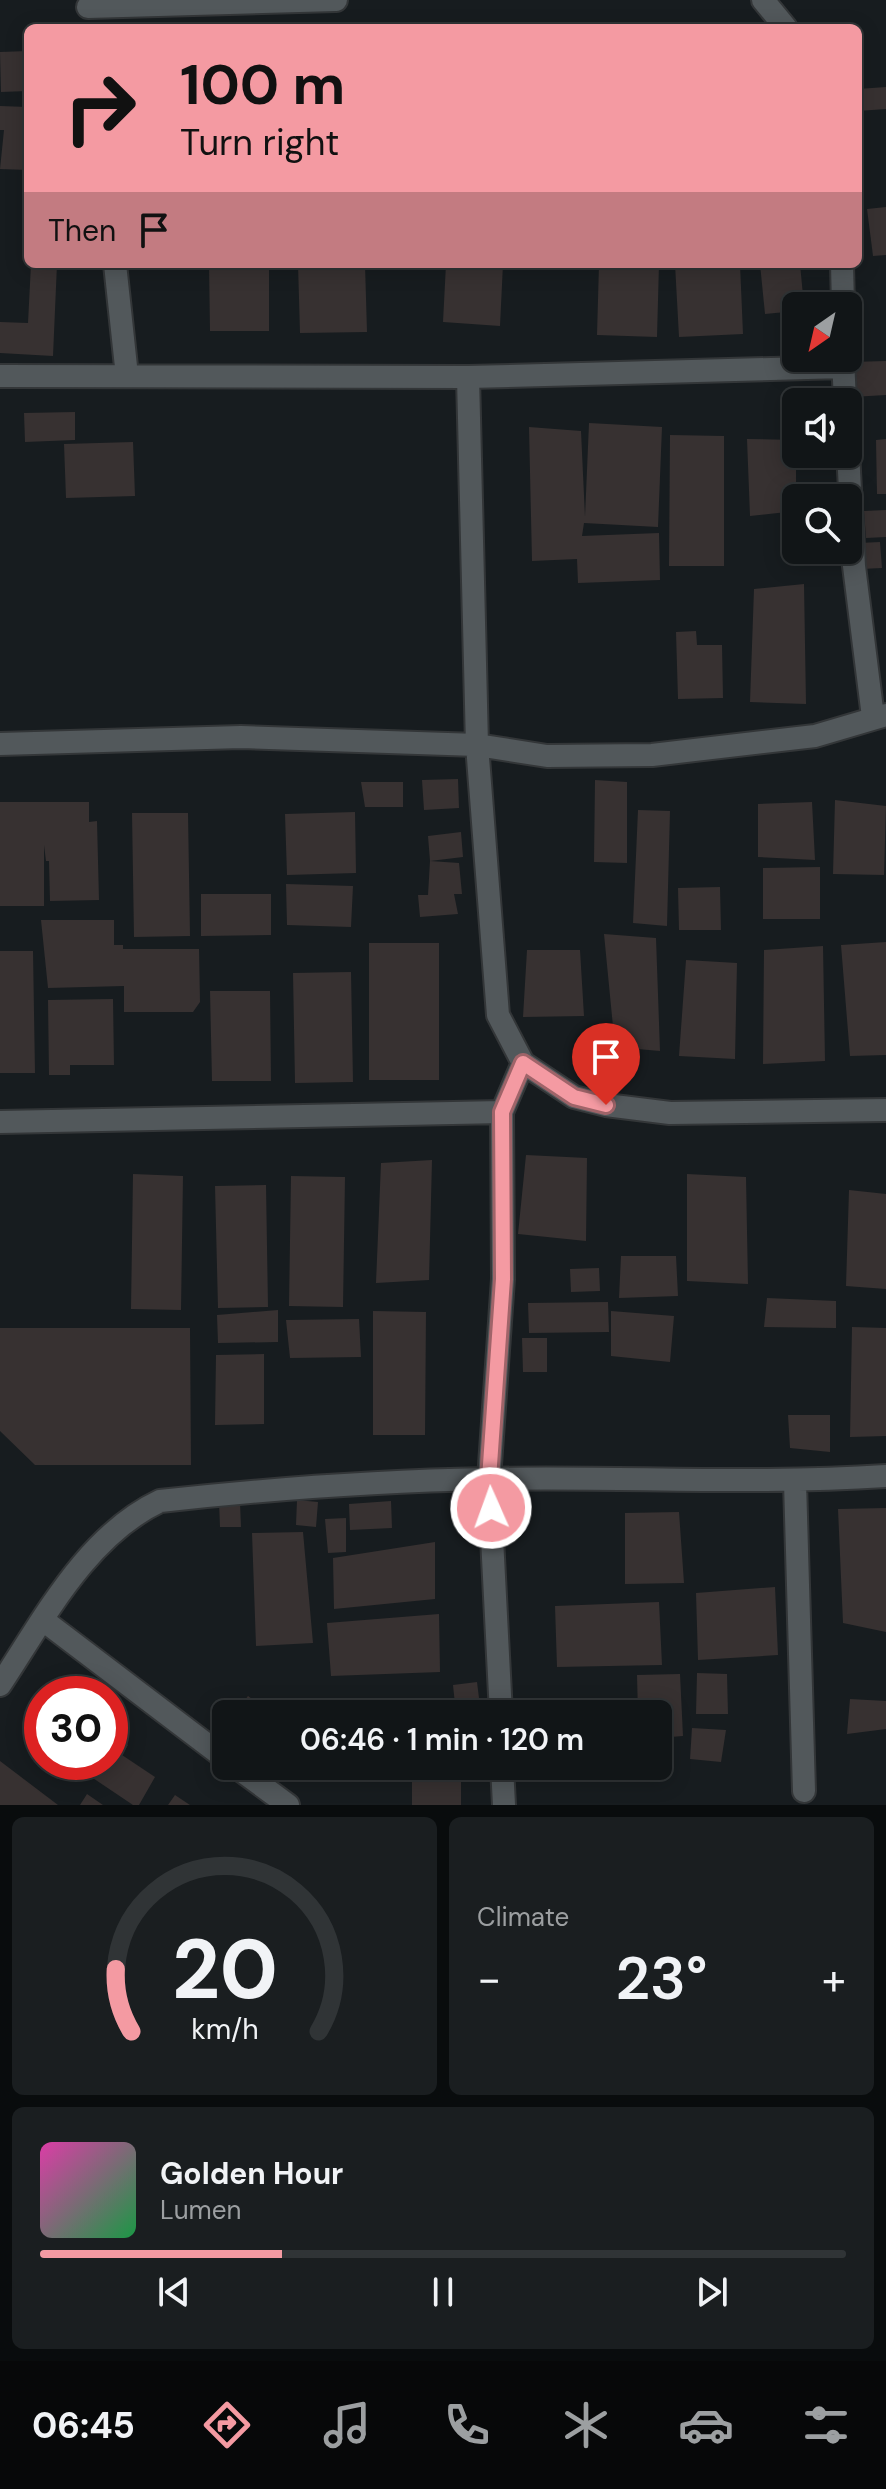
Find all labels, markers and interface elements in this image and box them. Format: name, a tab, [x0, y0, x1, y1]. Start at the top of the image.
text: 100 m	[180, 48, 345, 121]
icon: right	[48, 56, 152, 160]
text: Turn right	[180, 119, 339, 166]
icon: arrive	[132, 208, 176, 252]
text: Then	[48, 211, 116, 250]
north arrow	[782, 292, 862, 372]
map controls	[782, 292, 862, 564]
button: sound	[782, 388, 862, 468]
button: search	[782, 484, 862, 564]
pin	[572, 1023, 640, 1105]
icon: arrive	[584, 1035, 628, 1079]
position arrow	[449, 1466, 533, 1550]
speed limit sign: 30	[24, 1676, 128, 1780]
text: 06:46 · 1 min · 120 m	[300, 1720, 584, 1759]
text: Climate	[477, 1900, 569, 1934]
text: 20	[171, 1915, 278, 2024]
text: 23°	[616, 1939, 707, 2018]
text: −	[477, 1950, 501, 2008]
text: +	[822, 1950, 846, 2008]
text: km/h	[191, 2011, 258, 2048]
text: Golden Hour	[160, 2154, 343, 2193]
text: Lumen	[160, 2193, 241, 2227]
icon: previous	[152, 2270, 196, 2314]
icon: pause	[421, 2270, 465, 2314]
icon: next	[690, 2270, 734, 2314]
icon: directions	[199, 2397, 255, 2453]
icon: music	[319, 2397, 375, 2453]
icon: phone	[439, 2397, 495, 2453]
icon: climate	[558, 2397, 614, 2453]
icon: car	[678, 2397, 734, 2453]
icon: filters	[798, 2397, 854, 2453]
text: 06:45	[32, 2402, 135, 2449]

